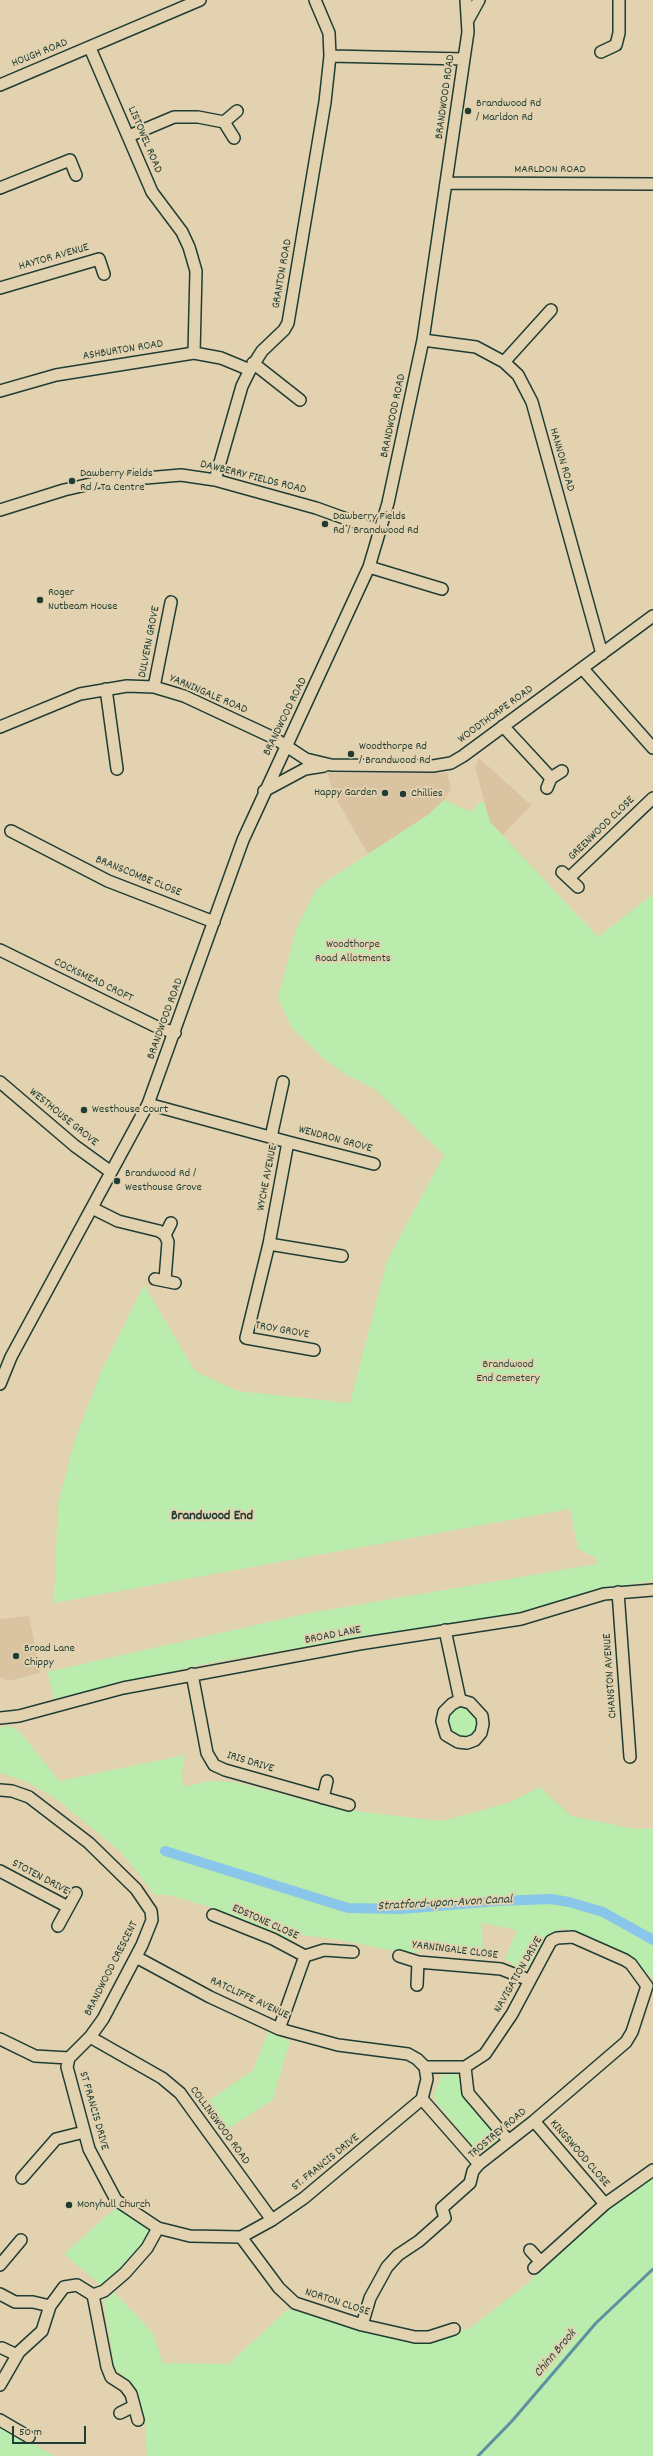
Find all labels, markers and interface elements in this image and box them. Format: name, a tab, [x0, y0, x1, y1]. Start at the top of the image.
street label: HOUGH ROAD	[10, 36, 70, 72]
street label: BRANDWOOD ROAD	[433, 54, 459, 140]
place label: Brandwood Rd / Marldon Rd	[476, 97, 541, 125]
street label: LISTOWEL ROAD	[123, 104, 165, 176]
marker: Brandwood Rd / Marldon Rd	[463, 106, 473, 116]
street label: MARLDON ROAD	[514, 163, 586, 177]
street label: GRANTON ROAD	[270, 238, 296, 310]
street label: HAYTOR AVENUE	[17, 241, 91, 275]
street label: ASHBURTON ROAD	[82, 338, 164, 364]
street label: BRANDWOOD ROAD	[378, 373, 410, 459]
street label: HANNON ROAD	[545, 426, 577, 494]
street label: DAWBERRY FIELDS ROAD	[199, 458, 307, 498]
place label: Dawberry Fields Rd / Ta Centre	[80, 467, 153, 495]
marker: Dawberry Fields Rd / Ta Centre	[67, 476, 77, 486]
place label: Dawberry Fields Rd / Brandwood Rd	[333, 510, 419, 538]
marker: Dawberry Fields Rd / Brandwood Rd	[320, 519, 330, 529]
place label: Roger Nutbeam House	[48, 586, 118, 614]
marker: Roger Nutbeam House	[35, 595, 45, 605]
street label: DULVERN GROVE	[136, 605, 164, 679]
street label: YARNINGALE ROAD	[167, 672, 249, 718]
street label: BRANDWOOD ROAD	[261, 676, 311, 758]
street label: WOODTHORPE ROAD	[456, 683, 536, 747]
place label: Woodthorpe Rd / Brandwood Rd	[359, 740, 430, 768]
marker: Woodthorpe Rd / Brandwood Rd	[346, 749, 356, 759]
place label: Happy Garden	[314, 786, 377, 800]
place label: Chillies	[411, 787, 443, 801]
marker: Happy Garden	[380, 788, 390, 798]
marker: Chillies	[398, 789, 408, 799]
street label: GREENWOOD CLOSE	[566, 794, 638, 864]
street label: BRANSCOMBE CLOSE	[93, 853, 183, 901]
park label: Woodthorpe Road Allotments	[315, 938, 391, 966]
street label: COCKSMEAD CROFT	[51, 956, 135, 1006]
street label: BRANDWOOD ROAD	[145, 976, 187, 1062]
street label: WESTHOUSE GROVE	[26, 1086, 100, 1150]
place label: Westhouse Court	[92, 1103, 168, 1117]
marker: Westhouse Court	[79, 1105, 89, 1115]
street label: WENDRON GROVE	[296, 1123, 374, 1157]
street label: WYCHE AVENUE	[255, 1144, 281, 1212]
place label: Brandwood Rd / Westhouse Grove	[125, 1167, 202, 1195]
marker: Brandwood Rd / Westhouse Grove	[112, 1176, 122, 1186]
street label: TROY GROVE	[254, 1319, 310, 1343]
park label: Brandwood End Cemetery	[476, 1358, 540, 1386]
district label: Brandwood End	[171, 1509, 253, 1525]
street label: BROAD LANE	[304, 1624, 362, 1648]
street label: CHANSTON AVENUE	[601, 1633, 621, 1719]
place label: Broad Lane Chippy	[24, 1642, 75, 1670]
marker: Broad Lane Chippy	[11, 1651, 21, 1661]
street label: IRIS DRIVE	[225, 1749, 275, 1777]
street label: STOTEN DRIVE	[9, 1857, 71, 1899]
water label: Stratford-upon-Avon Canal	[377, 1893, 513, 1915]
street label: EDSTONE CLOSE	[230, 1902, 300, 1944]
street label: BRANDWOOD CRESCENT	[82, 1919, 142, 2019]
street label: NAVIGATION DRIVE	[491, 1934, 547, 2016]
street label: YARNINGALE CLOSE	[411, 1939, 499, 1963]
street label: RATCLIFFE AVENUE	[207, 1974, 291, 2024]
street label: ST FRANCIS DRIVE	[75, 2070, 111, 2152]
street label: COLLINGWOOD ROAD	[186, 2084, 252, 2168]
street label: TROSTREY ROAD	[466, 2105, 530, 2163]
street label: KINGSWOOD CLOSE	[546, 2117, 612, 2191]
street label: ST. FRANCIS DRIVE	[289, 2131, 363, 2195]
place label: Monyhull Church	[77, 2198, 150, 2212]
marker: Monyhull Church	[64, 2200, 74, 2210]
street label: NORTON CLOSE	[303, 2286, 371, 2320]
water label: Chinn Brook	[532, 2327, 580, 2381]
scale bar	[14, 2418, 88, 2444]
text: 50 m	[19, 2424, 42, 2441]

